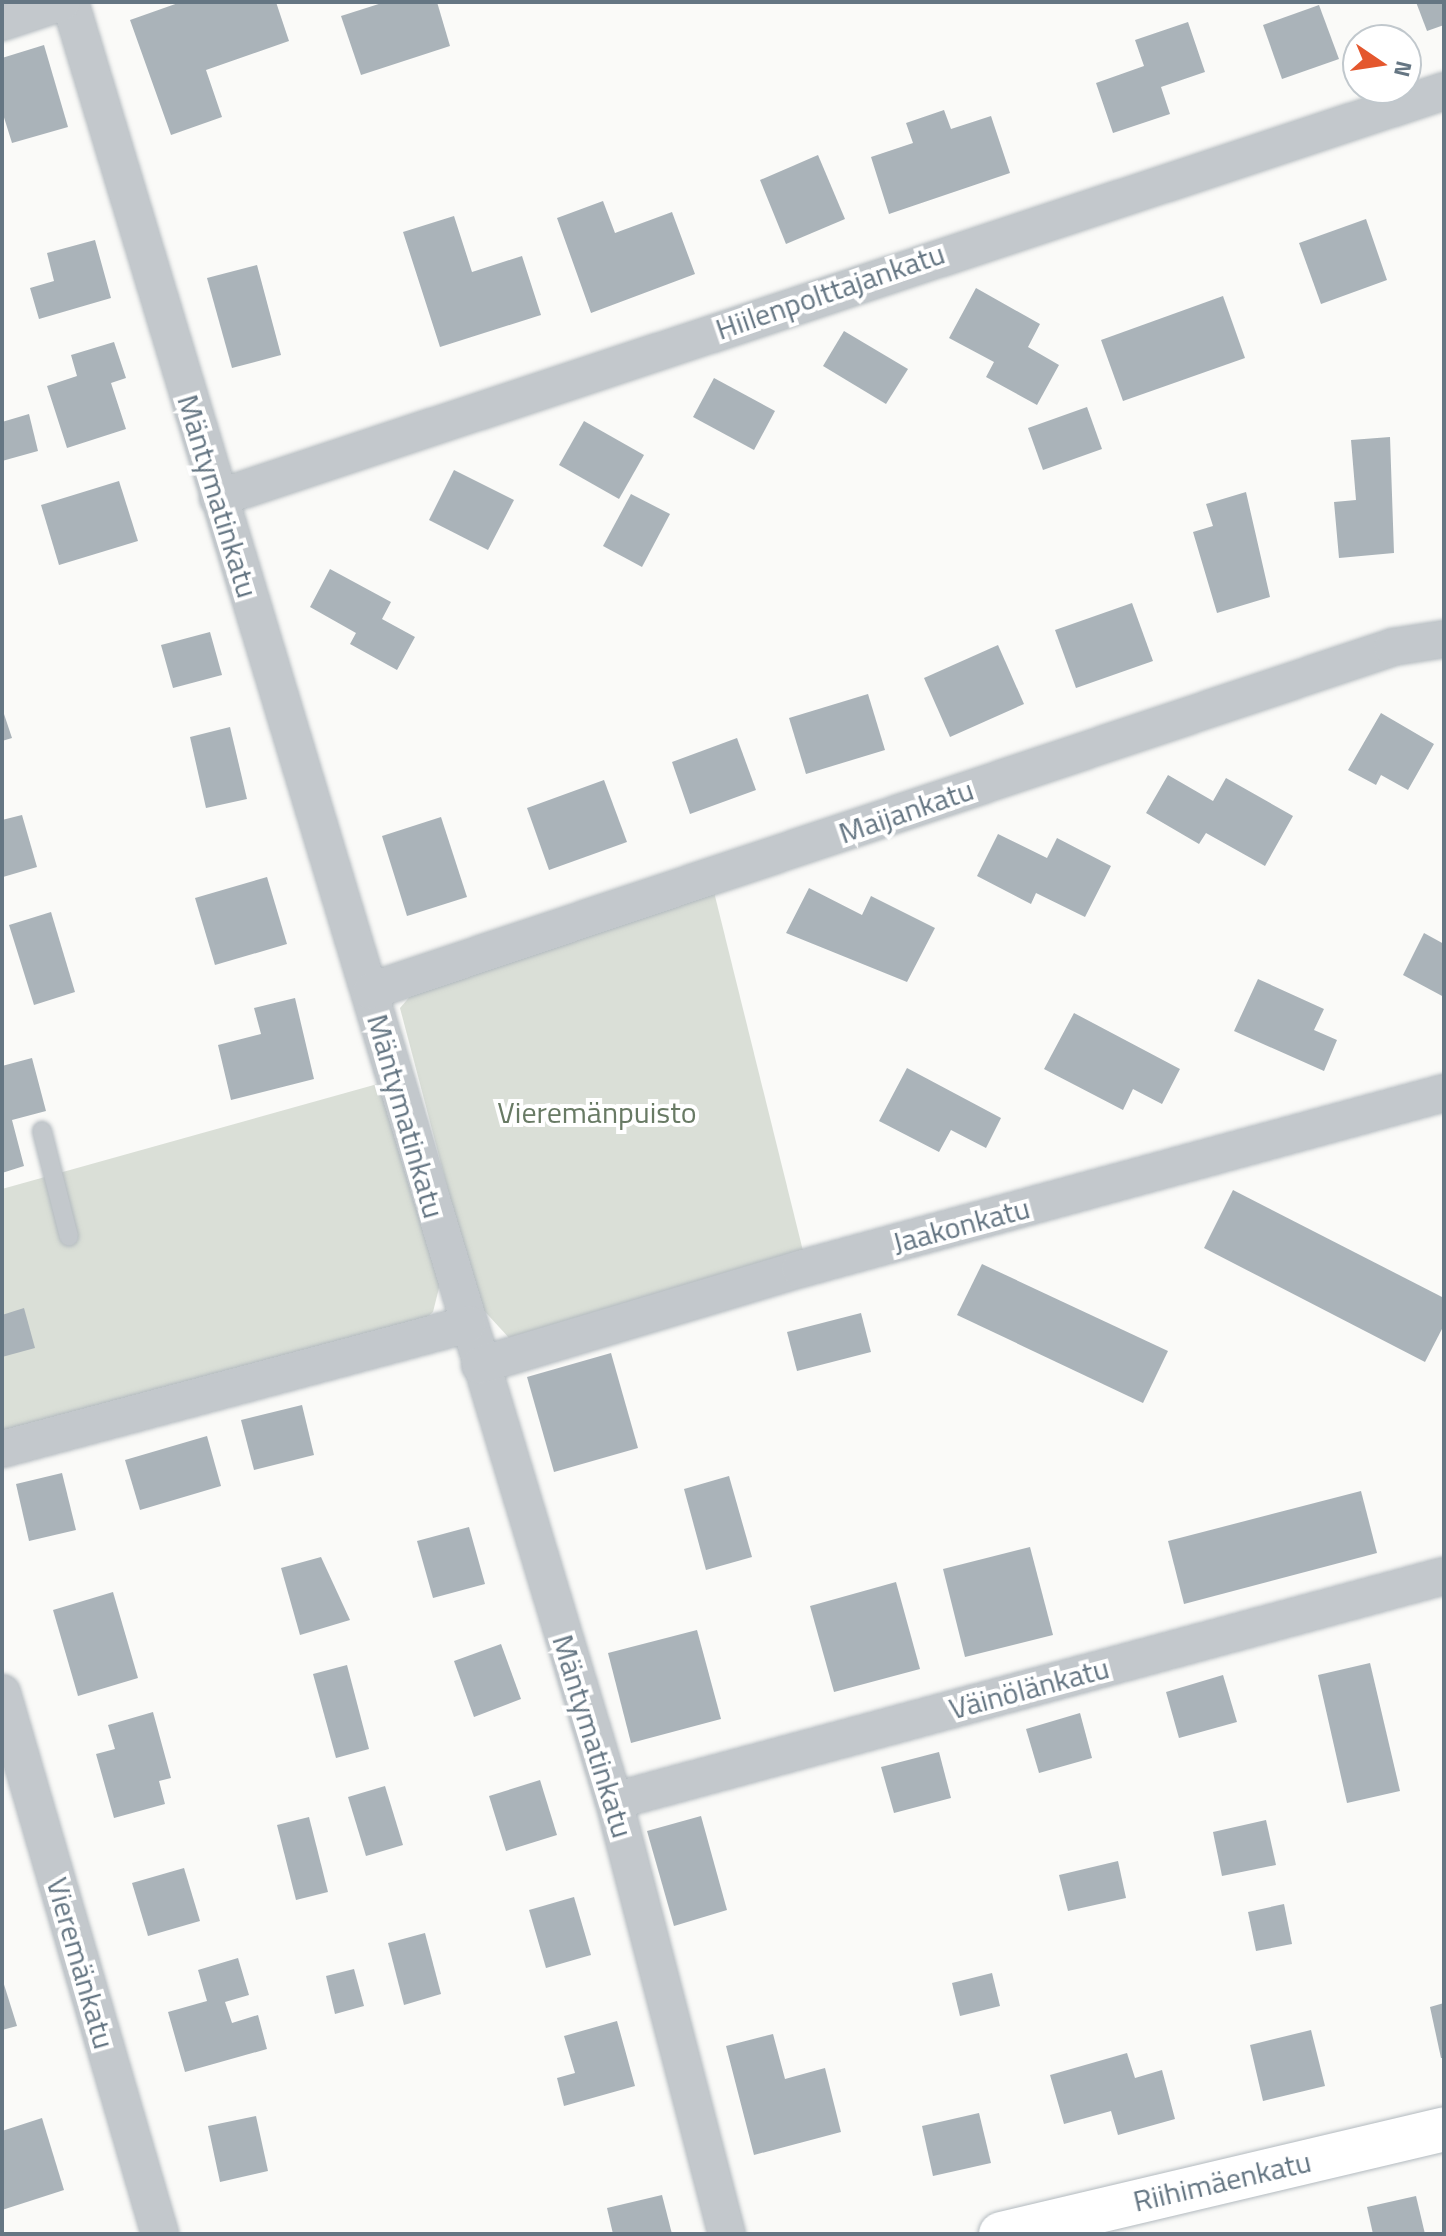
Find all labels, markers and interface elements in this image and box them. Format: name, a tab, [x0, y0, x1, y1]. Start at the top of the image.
north arrow	[1342, 24, 1422, 104]
text: N	[1385, 58, 1422, 80]
street label: Hiilenpolttajankatu	[711, 235, 949, 347]
street label: Mäntymatinkatu	[170, 390, 266, 602]
street label: Maijankatu	[834, 771, 978, 851]
street label: Mäntymatinkatu	[360, 1010, 452, 1222]
park label: Vieremänpuisto	[497, 1094, 697, 1130]
street label: Jaakonkatu	[889, 1189, 1033, 1261]
street label: Mäntymatinkatu	[545, 1630, 641, 1842]
street label: Väinölänkatu	[945, 1649, 1113, 1727]
street label: Vieremänkatu	[39, 1873, 123, 2053]
street label: Riihimäenkatu	[1130, 2143, 1314, 2219]

